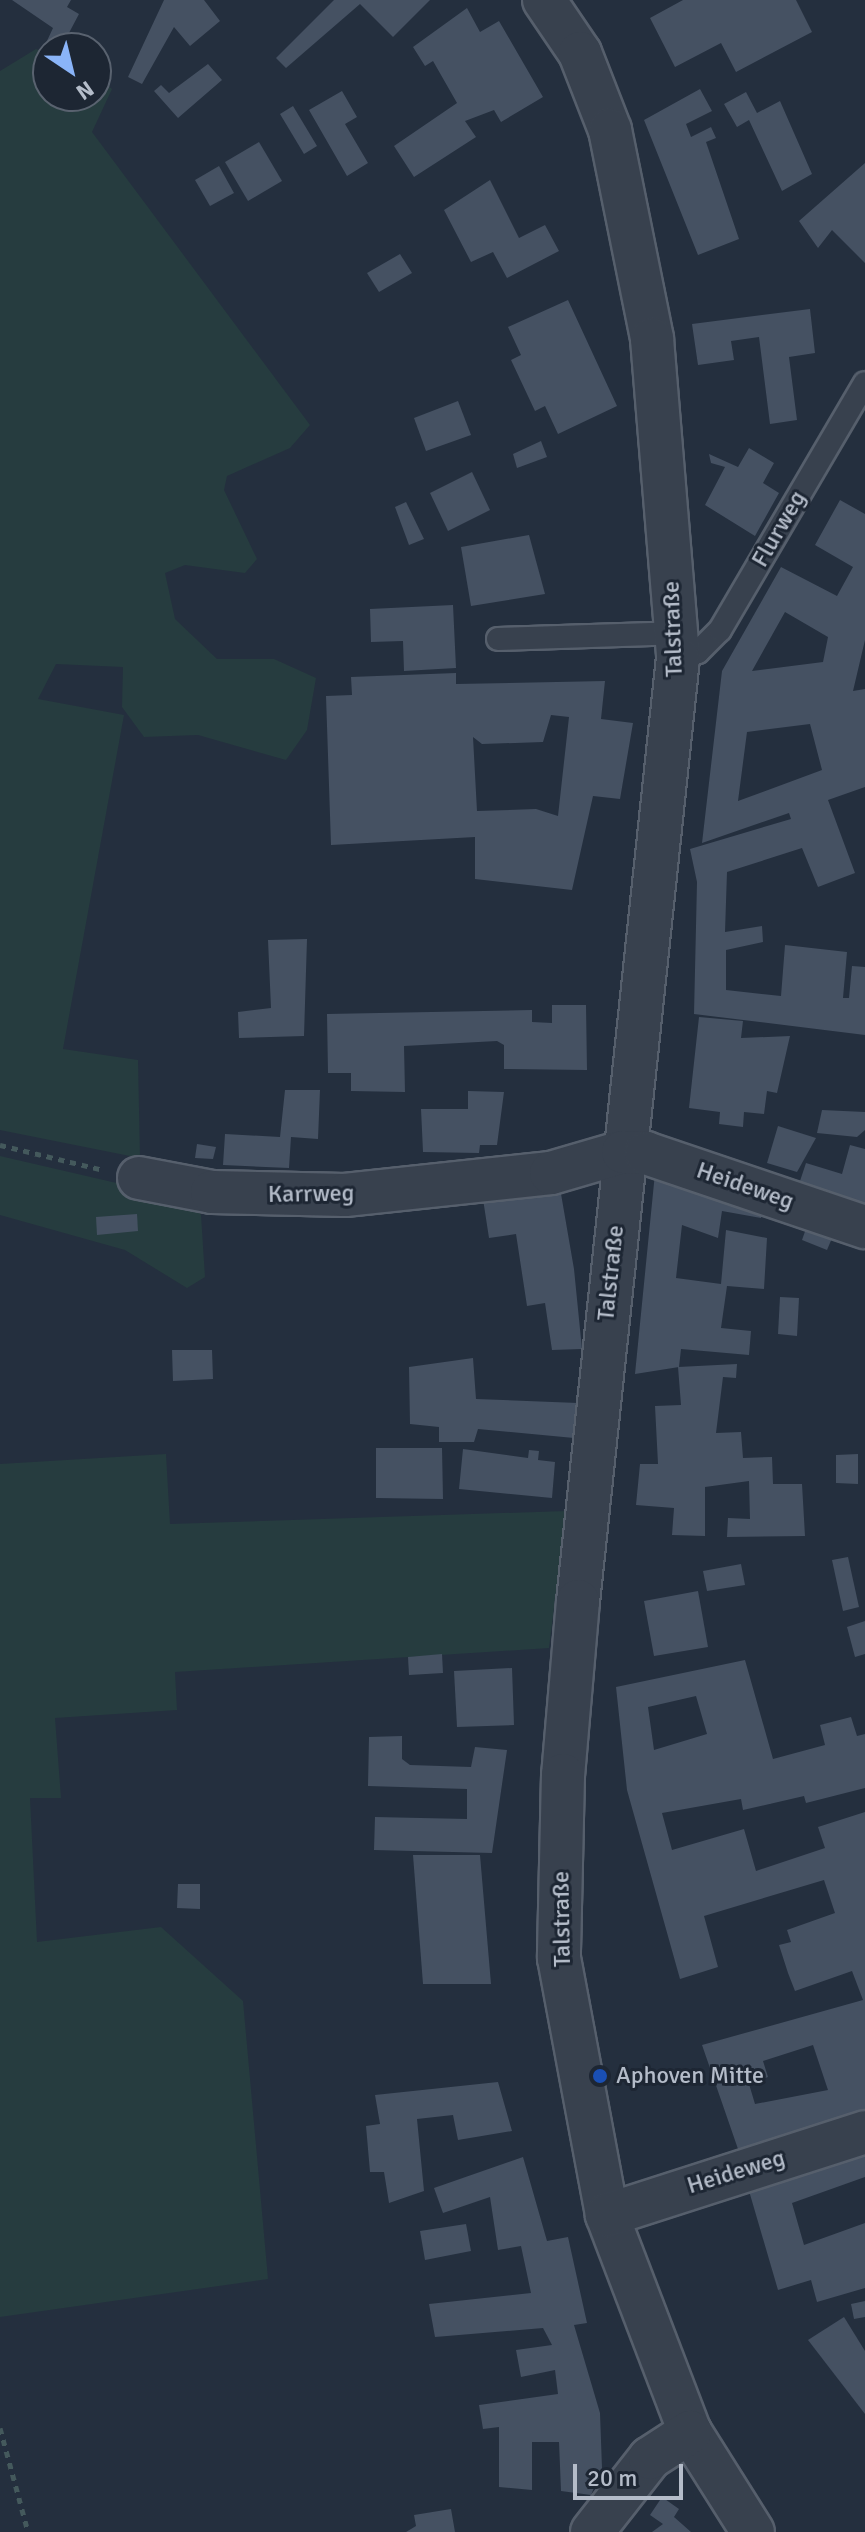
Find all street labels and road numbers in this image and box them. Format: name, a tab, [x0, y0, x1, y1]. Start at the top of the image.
street label: Flurweg	[746, 486, 812, 572]
street label: Talstraße	[657, 581, 689, 677]
street label: Heideweg	[693, 1156, 797, 1216]
street label: Karrweg	[268, 1179, 354, 1209]
street label: Talstraße	[592, 1224, 630, 1322]
street label: Talstraße	[547, 1871, 577, 1967]
street label: Heideweg	[684, 2143, 788, 2201]

